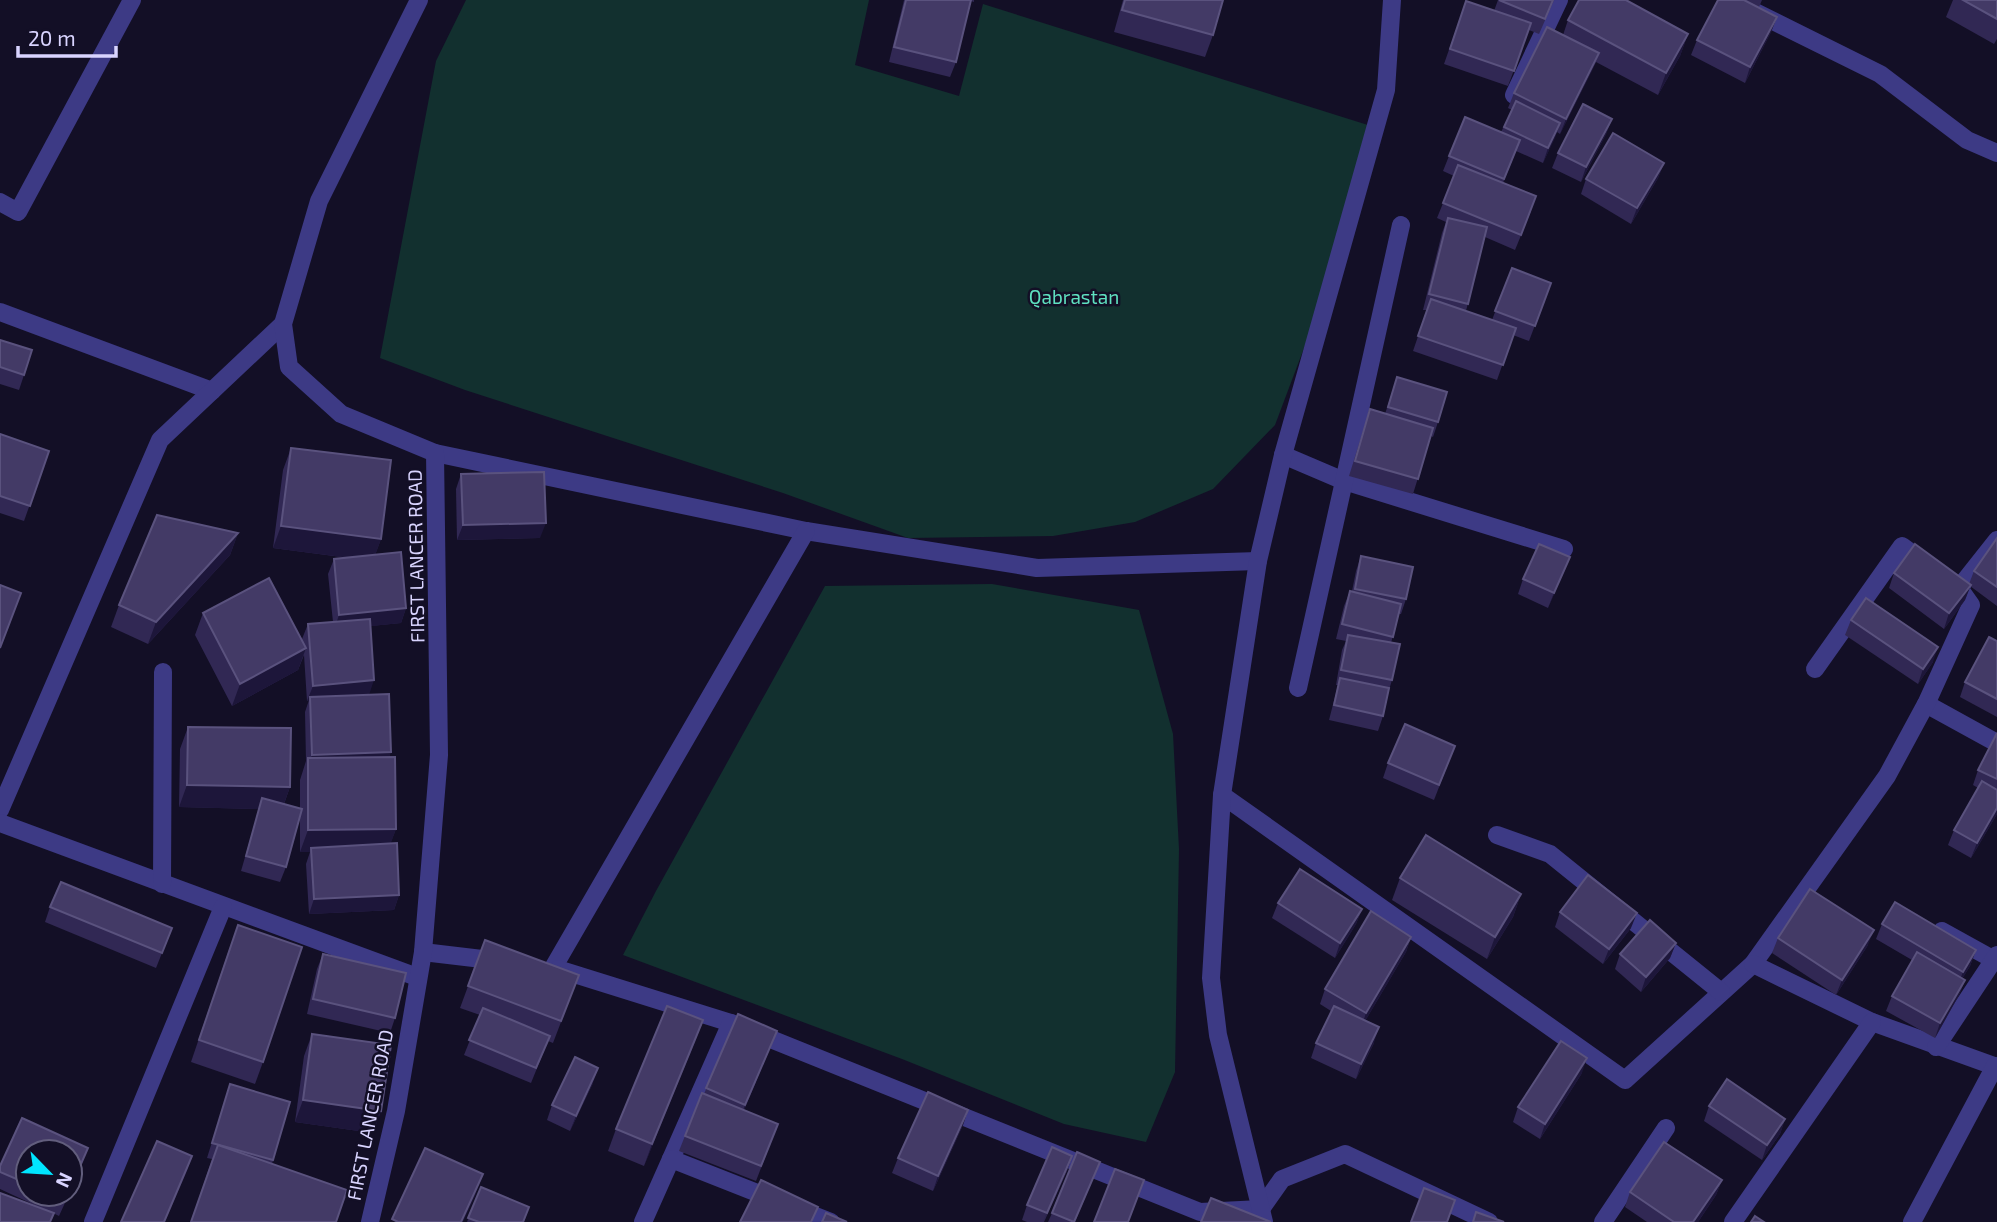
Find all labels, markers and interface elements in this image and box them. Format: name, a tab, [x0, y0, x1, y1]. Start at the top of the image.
scale bar	[18, 14, 116, 58]
text: 20 m	[28, 25, 76, 50]
park label: Qabrastan	[1029, 285, 1119, 308]
street label: FIRST LANCER ROAD	[402, 469, 429, 643]
street label: FIRST LANCER ROAD	[342, 1027, 397, 1202]
north arrow	[14, 1138, 84, 1208]
text: N	[52, 1169, 78, 1191]

